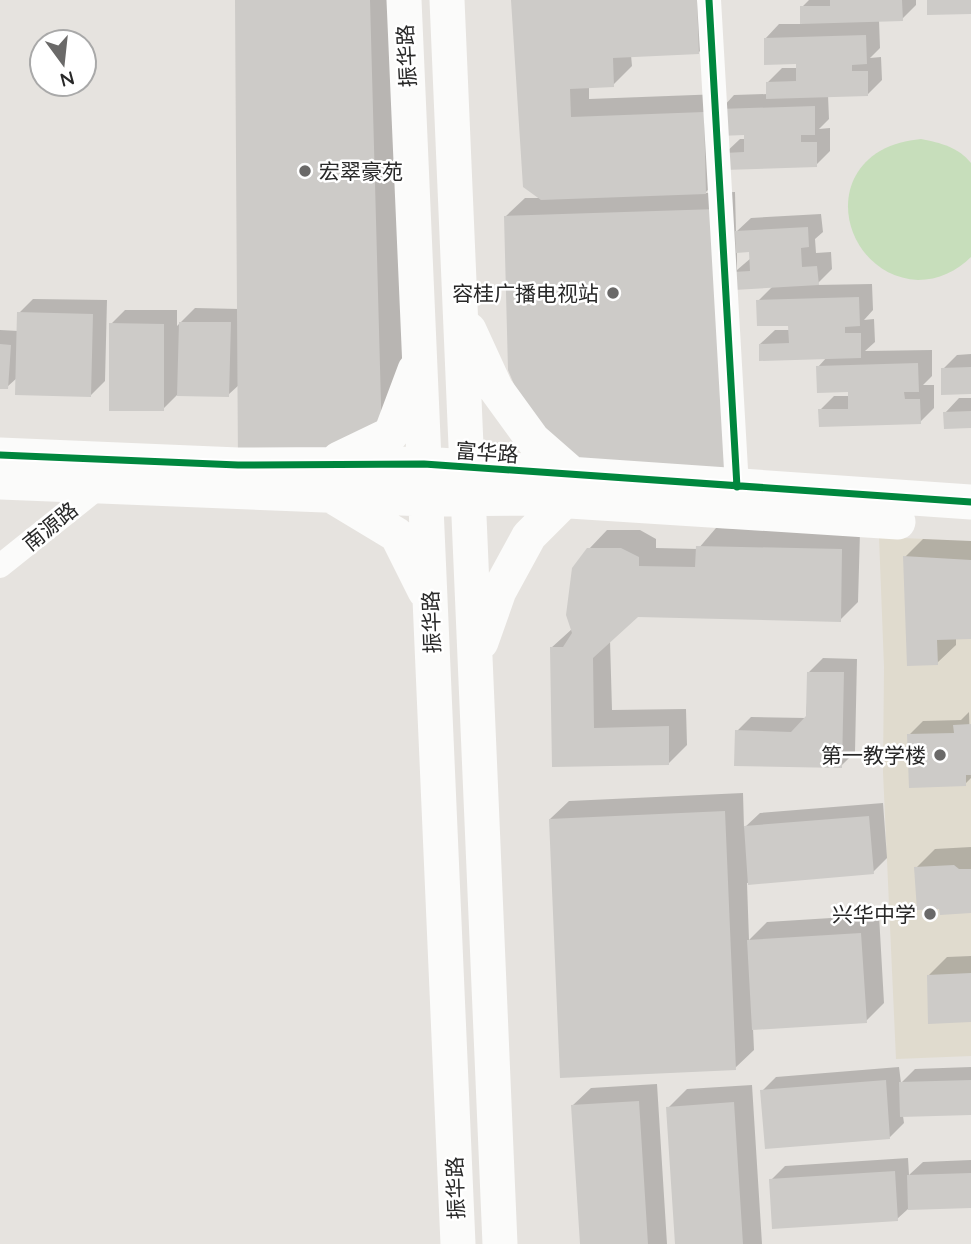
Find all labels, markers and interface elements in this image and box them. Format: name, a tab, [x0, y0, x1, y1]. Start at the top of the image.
street label: 振华路	[391, 24, 421, 88]
north arrow	[28, 28, 98, 98]
text: N	[58, 66, 77, 93]
place label: 宏翠豪苑	[319, 158, 403, 184]
marker: 宏翠豪苑	[297, 163, 313, 179]
place label: 容桂广播电视站	[452, 280, 599, 306]
marker: 容桂广播电视站	[605, 285, 621, 301]
street label: 富华路	[455, 437, 519, 467]
street label: 南源路	[17, 496, 83, 556]
street label: 振华路	[417, 590, 445, 654]
place label: 第一教学楼	[821, 742, 926, 768]
marker: 第一教学楼	[932, 747, 948, 763]
place label: 兴华中学	[832, 901, 916, 927]
marker: 兴华中学	[922, 906, 938, 922]
street label: 振华路	[441, 1156, 469, 1220]

